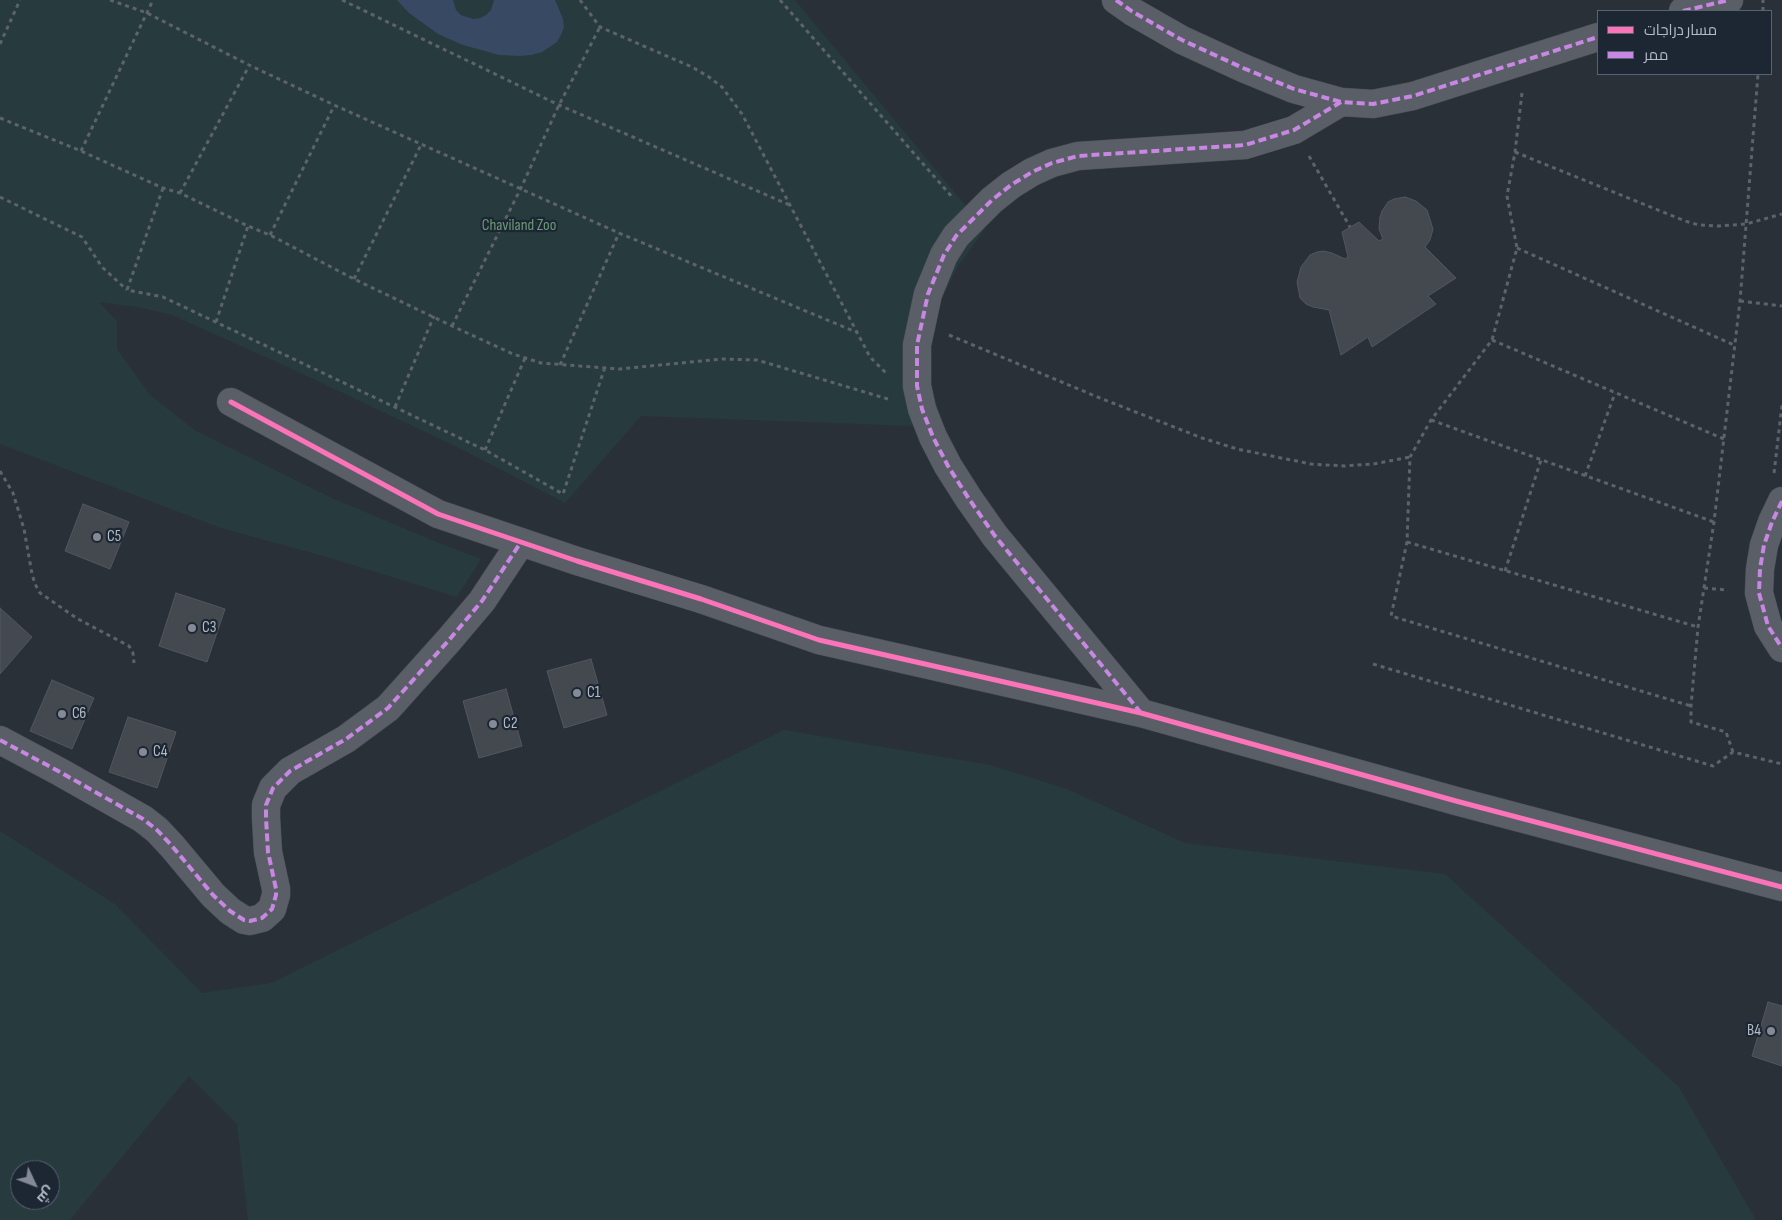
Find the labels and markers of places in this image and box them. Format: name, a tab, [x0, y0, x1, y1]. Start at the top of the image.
place label: C5	[107, 527, 121, 547]
marker: C5	[91, 531, 103, 543]
place label: C3	[202, 618, 216, 638]
marker: C3	[186, 622, 198, 634]
place label: C1	[587, 683, 600, 703]
marker: C1	[571, 687, 583, 699]
place label: C6	[72, 704, 86, 724]
marker: C6	[56, 708, 68, 720]
place label: C2	[503, 714, 517, 734]
marker: C2	[487, 718, 499, 730]
place label: C4	[153, 742, 167, 762]
marker: C4	[137, 746, 149, 758]
place label: B4	[1747, 1021, 1761, 1041]
marker: B4	[1765, 1025, 1777, 1037]

